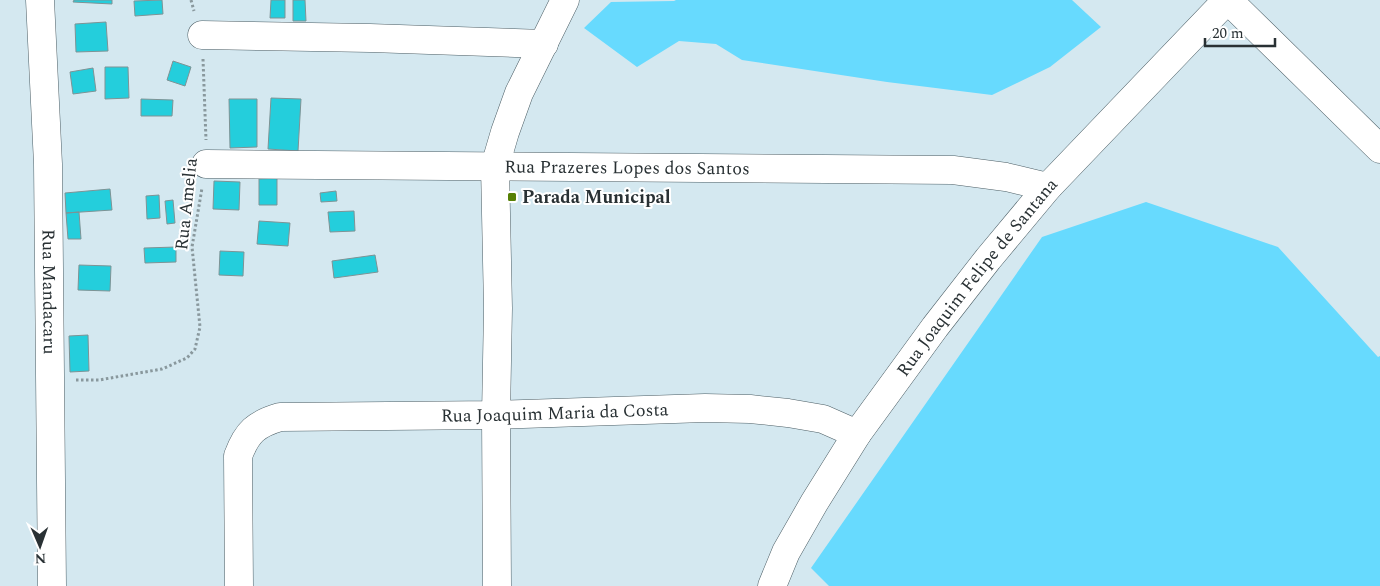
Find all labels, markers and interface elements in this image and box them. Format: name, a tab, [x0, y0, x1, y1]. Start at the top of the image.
scale bar	[1205, 15, 1275, 47]
text: 20 m	[1212, 22, 1244, 45]
street label: Rua Prazeres Lopes dos Santos	[504, 153, 750, 182]
street label: Rua Amelia	[168, 156, 205, 252]
street label: Rua Joaquim Felipe de Santana	[890, 172, 1064, 382]
place label: Parada Municipal	[522, 184, 671, 211]
marker: Parada Municipal	[506, 191, 518, 203]
street label: Rua Mandacaru	[35, 229, 63, 355]
street label: Rua Joaquim Maria da Costa	[441, 396, 669, 430]
north arrow	[15, 521, 65, 571]
text: N	[34, 548, 47, 569]

